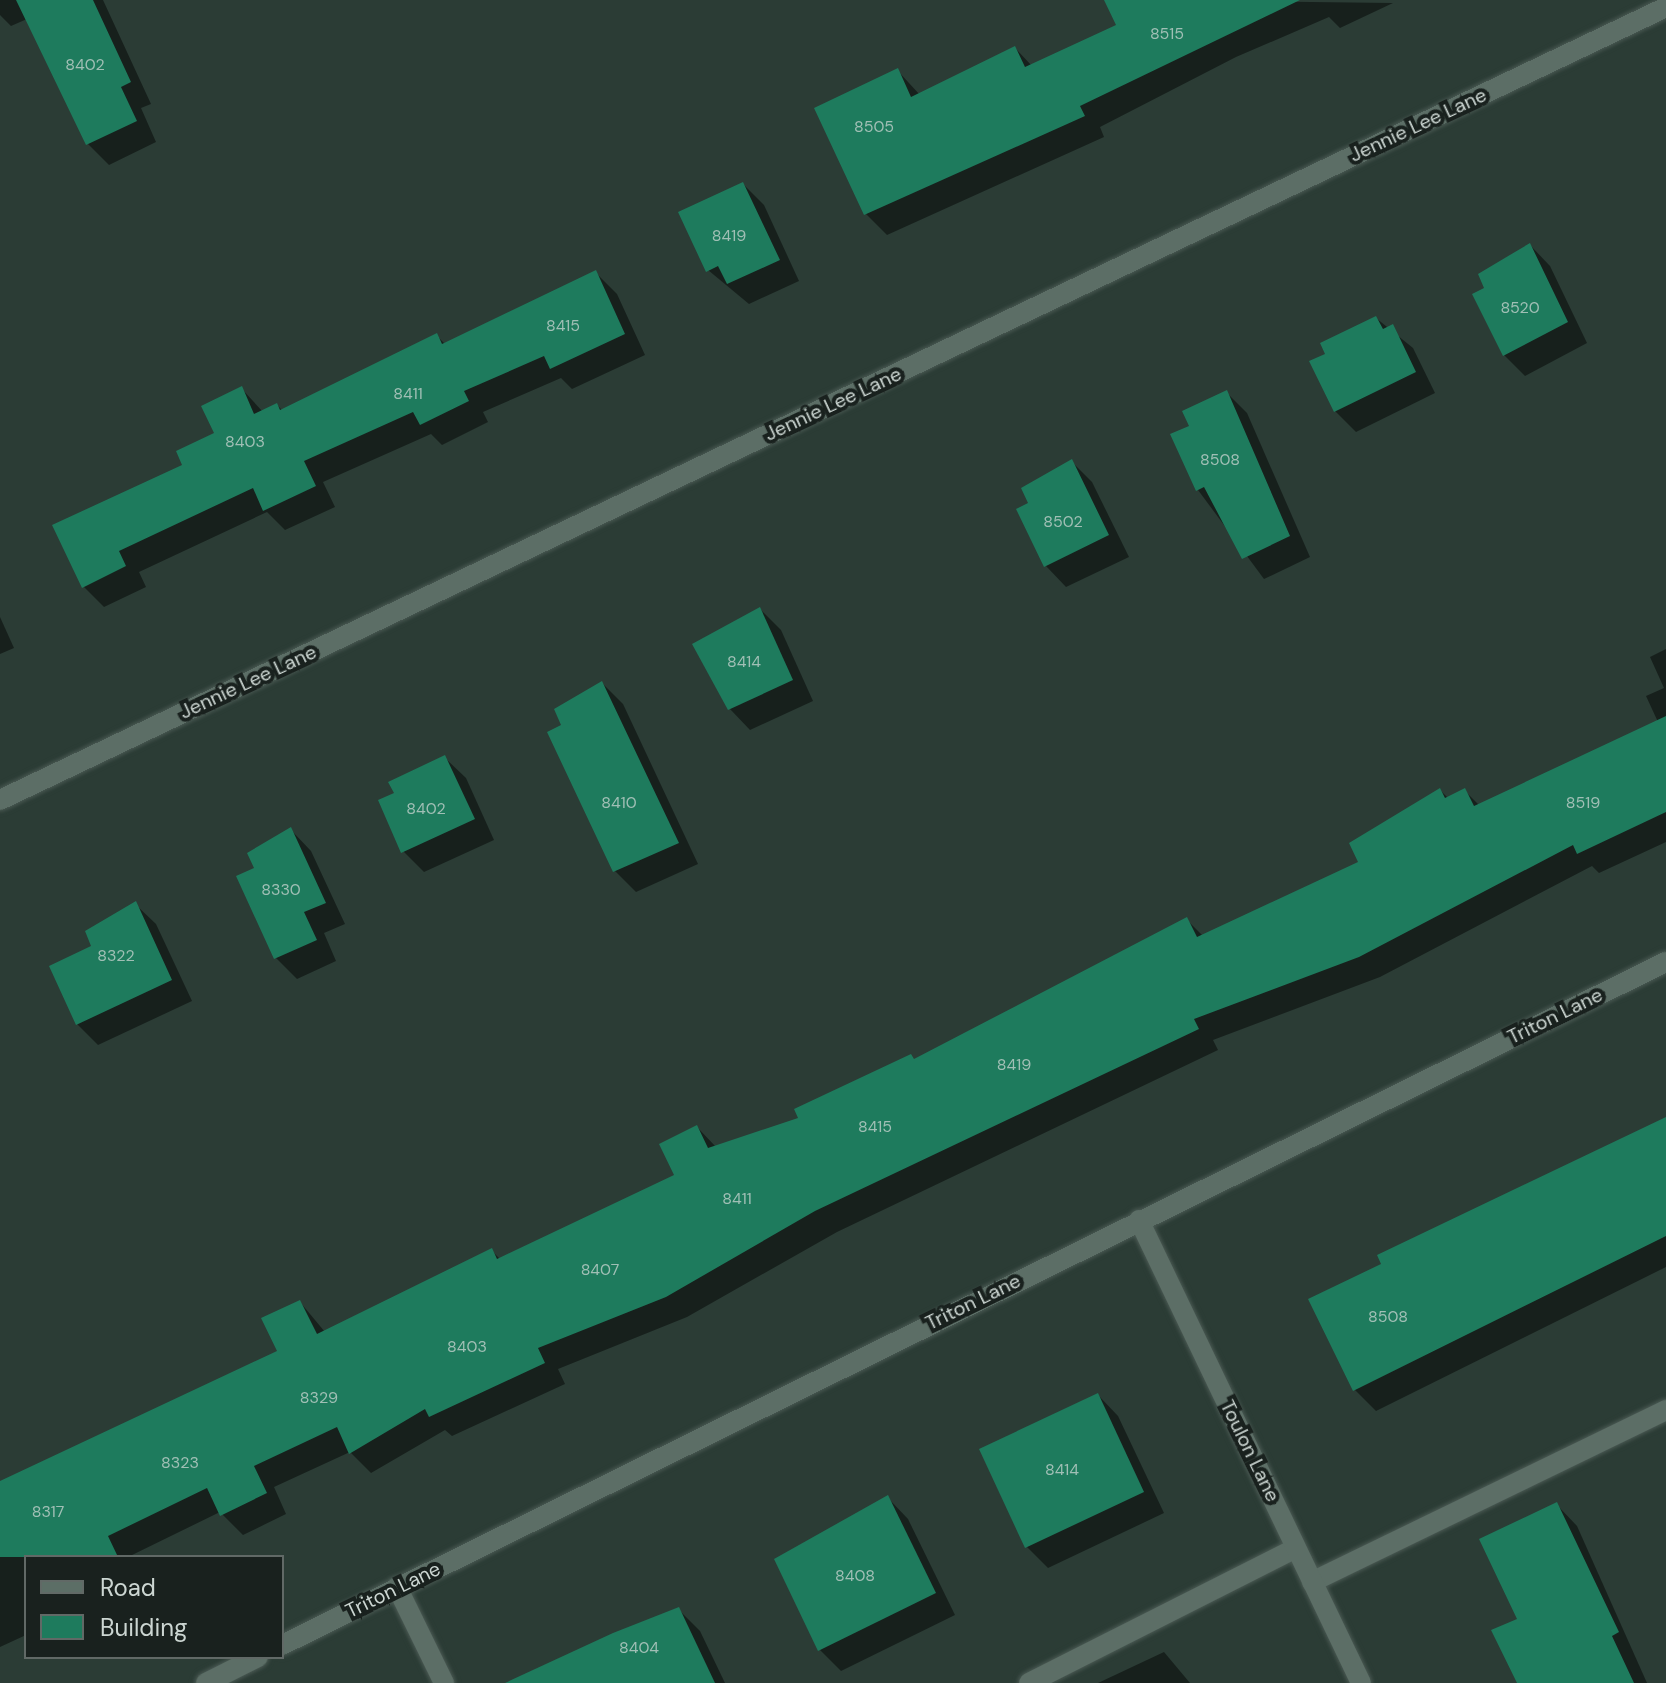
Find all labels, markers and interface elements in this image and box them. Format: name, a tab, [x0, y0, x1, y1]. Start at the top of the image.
house number: 8515	[1150, 24, 1184, 44]
house number: 8402	[65, 55, 105, 75]
street label: Jennie Lee Lane	[1346, 83, 1490, 167]
house number: 8505	[854, 117, 894, 137]
house number: 8419	[712, 226, 746, 246]
house number: 8520	[1500, 298, 1540, 318]
house number: 8415	[546, 316, 580, 336]
street label: Jennie Lee Lane	[761, 362, 905, 446]
house number: 8411	[393, 384, 423, 404]
house number: 8403	[225, 432, 265, 452]
house number: 8508	[1200, 450, 1240, 470]
house number: 8502	[1043, 512, 1083, 532]
street label: Jennie Lee Lane	[176, 640, 320, 724]
house number: 8414	[727, 652, 761, 672]
house number: 8410	[601, 793, 637, 813]
house number: 8519	[1566, 793, 1600, 813]
house number: 8402	[406, 799, 446, 819]
house number: 8330	[261, 880, 301, 900]
house number: 8322	[97, 946, 135, 966]
street label: Triton Lane	[1504, 983, 1606, 1049]
house number: 8419	[997, 1055, 1031, 1075]
house number: 8415	[858, 1117, 892, 1137]
house number: 8411	[722, 1189, 752, 1209]
house number: 8407	[581, 1260, 619, 1280]
street label: Triton Lane	[922, 1269, 1024, 1335]
house number: 8508	[1368, 1307, 1408, 1327]
house number: 8403	[447, 1337, 487, 1357]
house number: 8329	[300, 1388, 338, 1408]
street label: Toulon Lane	[1215, 1396, 1285, 1506]
house number: 8323	[161, 1453, 199, 1473]
house number: 8414	[1045, 1460, 1079, 1480]
house number: 8317	[32, 1502, 64, 1522]
legend	[24, 1555, 284, 1659]
street label: Triton Lane	[342, 1557, 444, 1623]
house number: 8408	[835, 1566, 875, 1586]
text: Road	[100, 1572, 156, 1603]
text: Building	[100, 1612, 187, 1643]
house number: 8404	[619, 1638, 659, 1658]

